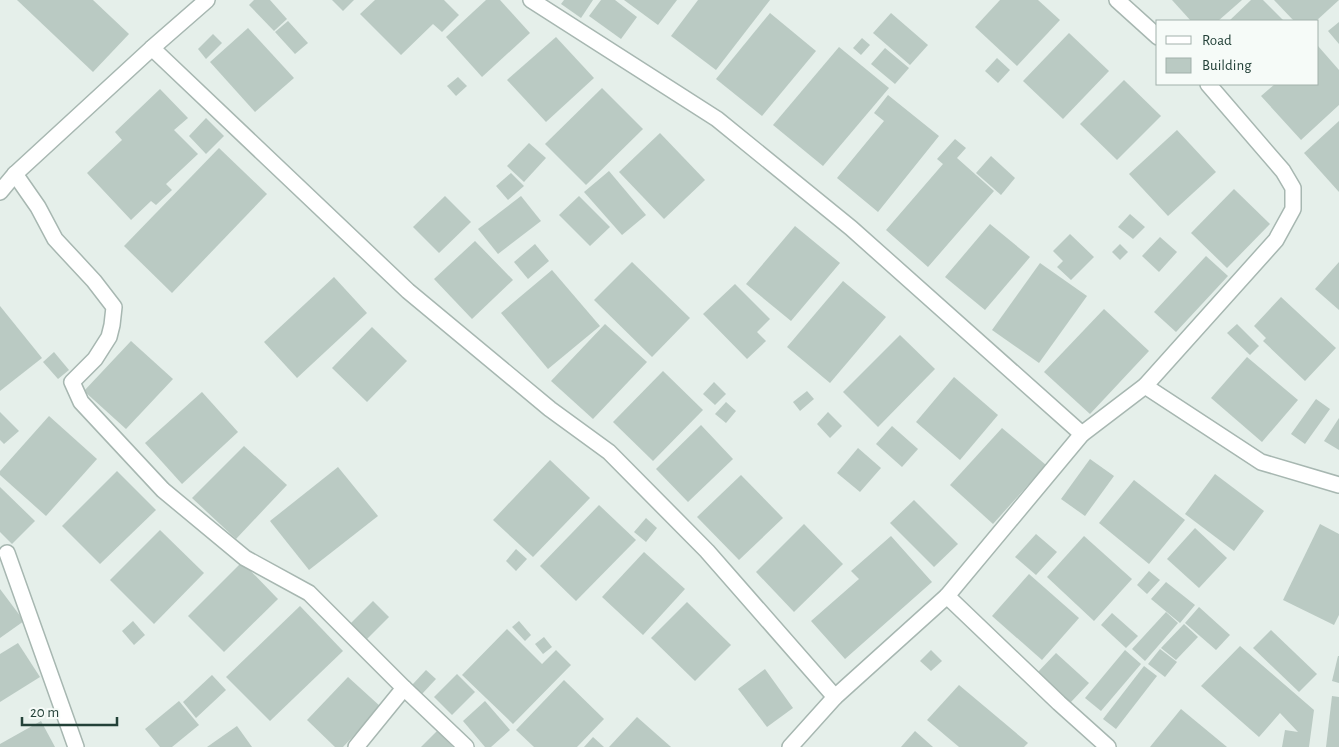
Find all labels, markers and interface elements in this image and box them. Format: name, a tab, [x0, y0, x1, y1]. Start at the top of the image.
legend	[1156, 20, 1319, 85]
text: Road	[1202, 33, 1232, 48]
text: Building	[1202, 58, 1252, 73]
scale bar	[22, 694, 118, 726]
text: 20 m	[30, 705, 59, 720]

